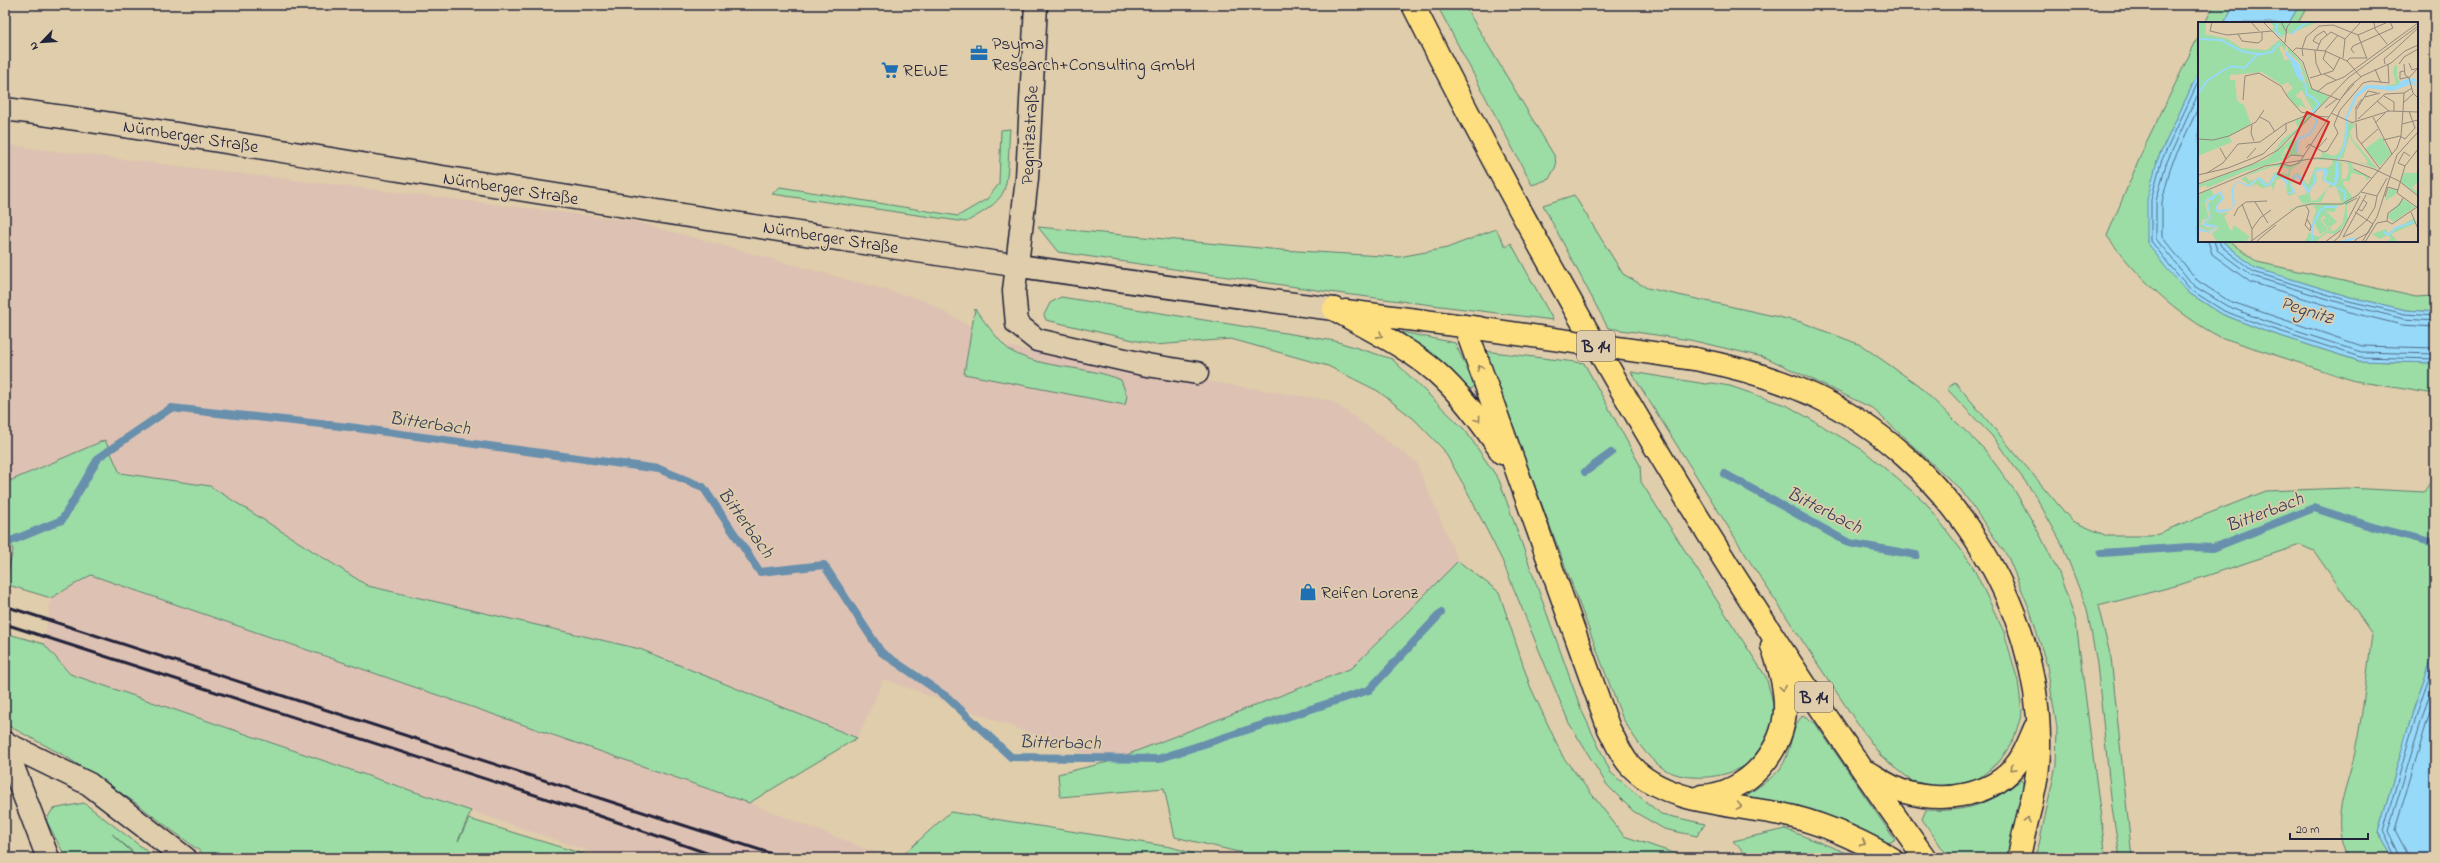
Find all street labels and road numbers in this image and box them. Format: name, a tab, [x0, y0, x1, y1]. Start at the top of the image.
street label: Pegnitzstraße	[1015, 84, 1048, 185]
street label: Nürnberger Straße	[121, 114, 261, 163]
street label: Nürnberger Straße	[441, 166, 581, 215]
street label: Nürnberger Straße	[761, 215, 901, 264]
road number: B 14	[1577, 331, 1615, 361]
road number: B 14	[1795, 682, 1833, 712]

